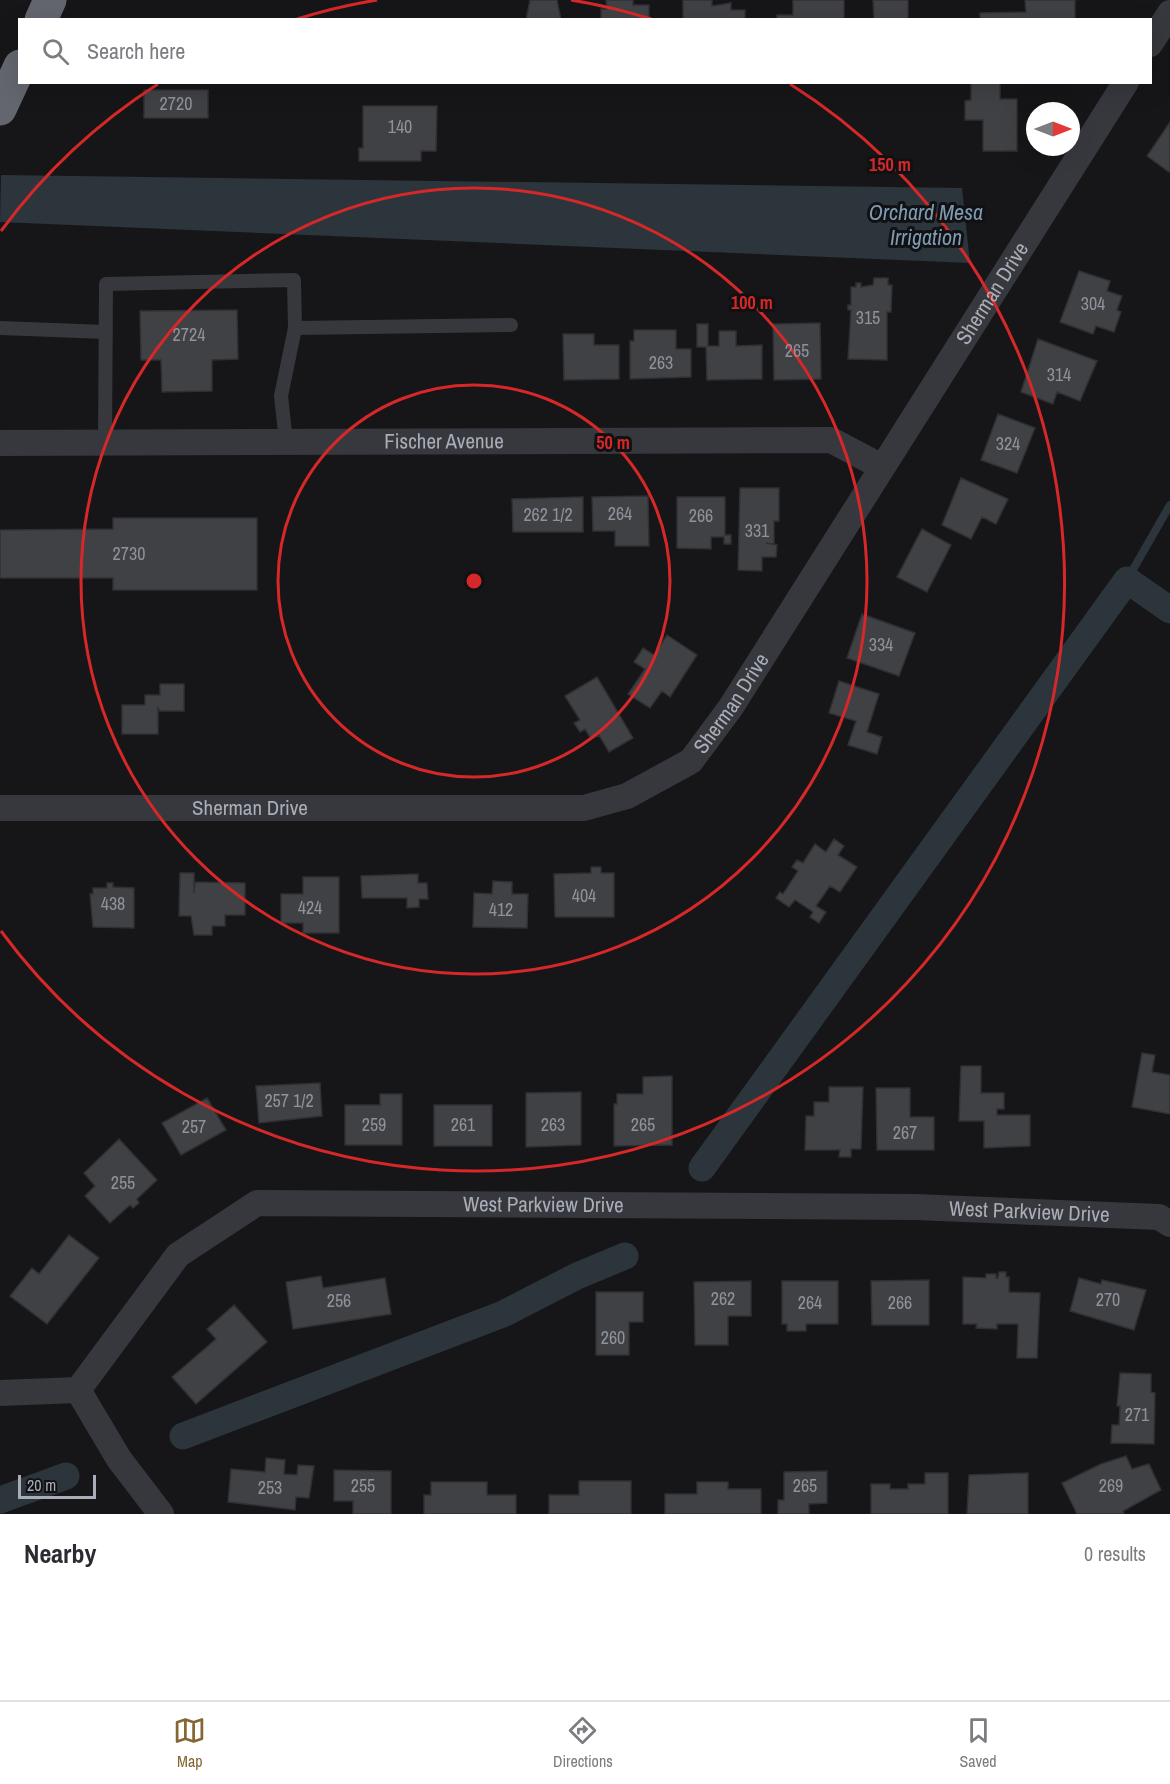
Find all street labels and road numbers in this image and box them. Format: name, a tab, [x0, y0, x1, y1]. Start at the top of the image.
street label: Sherman Drive	[949, 236, 1035, 350]
street label: Fischer Avenue	[384, 426, 504, 456]
street label: Sherman Drive	[686, 647, 775, 759]
street label: Sherman Drive	[192, 793, 308, 822]
street label: West Parkview Drive	[463, 1189, 624, 1219]
street label: West Parkview Drive	[948, 1193, 1110, 1229]

